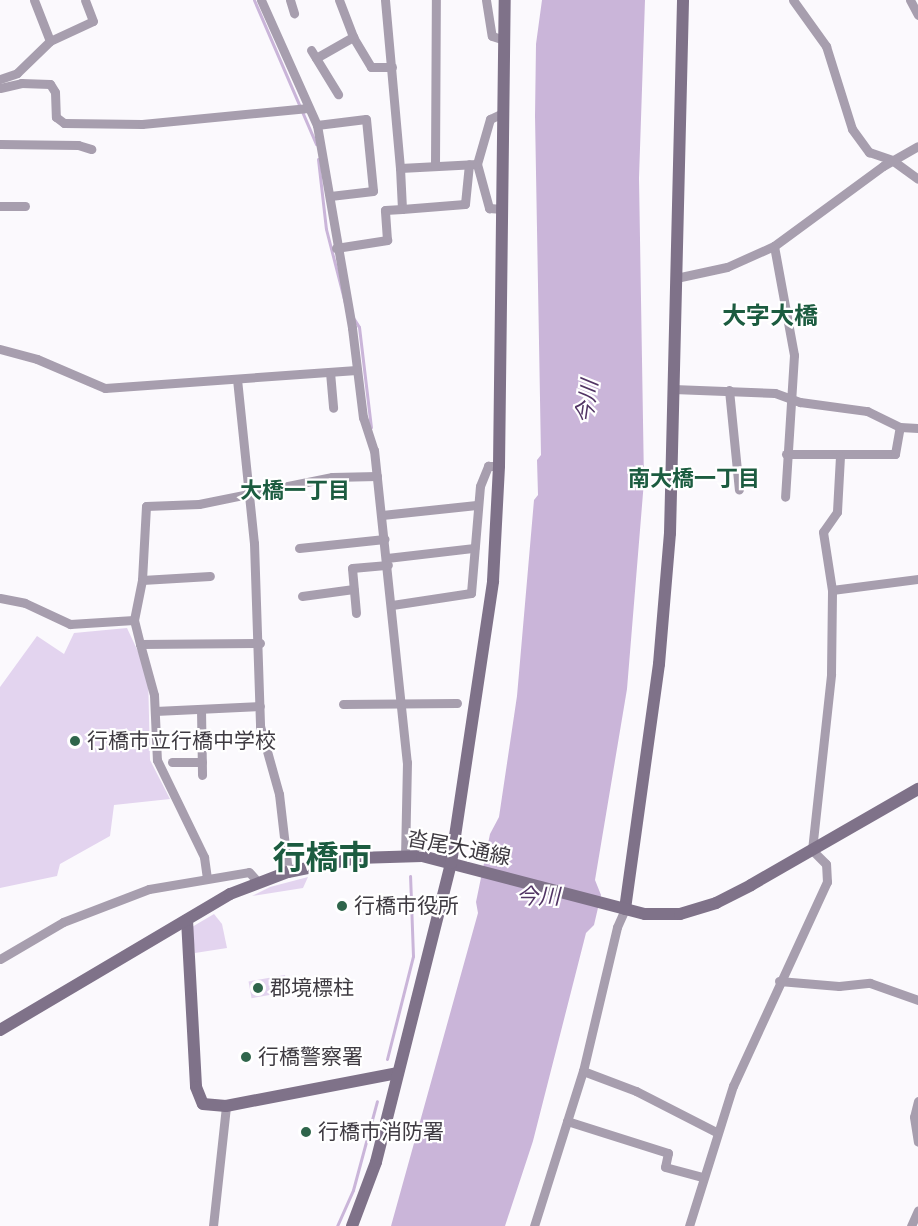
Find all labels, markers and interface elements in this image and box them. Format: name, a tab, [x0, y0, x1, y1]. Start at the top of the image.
district label: 大字大橋	[722, 302, 818, 330]
water label: 今川	[571, 378, 603, 426]
district label: 南大橋一丁目	[628, 466, 760, 492]
district label: 大橋一丁目	[240, 478, 350, 504]
place label: 行橋市立行橋中学校	[87, 728, 276, 754]
marker: 行橋市立行橋中学校	[68, 734, 82, 748]
street label: 沓尾大通線	[405, 826, 513, 870]
district label: 行橋市	[273, 838, 371, 878]
water label: 今川	[516, 884, 560, 910]
place label: 行橋市役所	[354, 893, 459, 919]
marker: 行橋市役所	[335, 899, 349, 913]
place label: 郡境標柱	[270, 975, 354, 1001]
marker: 郡境標柱	[251, 981, 265, 995]
place label: 行橋警察署	[258, 1044, 363, 1070]
marker: 行橋警察署	[239, 1050, 253, 1064]
place label: 行橋市消防署	[318, 1119, 444, 1145]
marker: 行橋市消防署	[299, 1125, 313, 1139]

